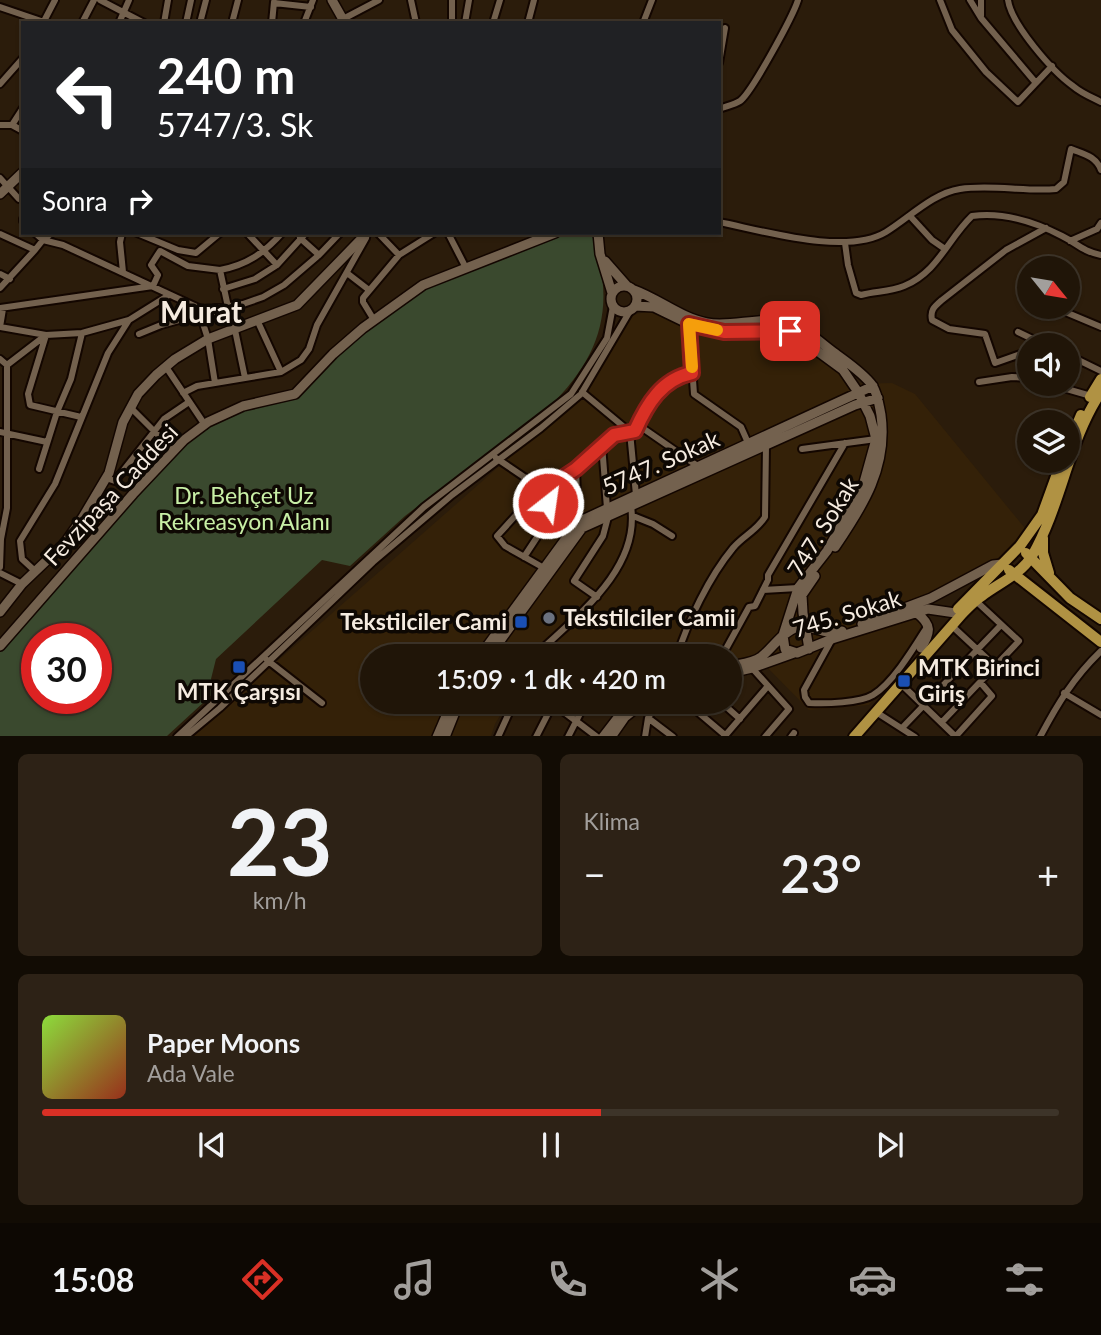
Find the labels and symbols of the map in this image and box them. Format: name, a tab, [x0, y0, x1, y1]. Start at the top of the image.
north arrow	[1017, 256, 1080, 318]
district label: Murat	[160, 293, 242, 329]
pin	[760, 301, 820, 361]
street label: Fevzipaşa Caddesi	[37, 418, 183, 571]
street label: 5747. Sokak	[598, 424, 724, 500]
position arrow	[511, 466, 585, 540]
street label: 747. Sokak	[781, 471, 864, 581]
park label: Dr. Behçet Uz Rekreasyon Alanı	[158, 481, 330, 535]
street label: 745. Sokak	[789, 583, 904, 643]
place label: Tekstilciler Camii	[563, 603, 736, 631]
place label: Tekstilciler Cami	[340, 607, 507, 635]
marker: Tekstilciler Camii	[541, 610, 557, 626]
marker: Tekstilciler Cami	[513, 614, 529, 630]
speed limit sign: 30	[21, 623, 112, 714]
place label: MTK Birinci Giriş	[918, 653, 1040, 707]
marker: MTK Çarşısı	[231, 659, 247, 675]
marker: MTK Birinci Giriş	[896, 673, 912, 689]
place label: MTK Çarşısı	[177, 677, 301, 705]

